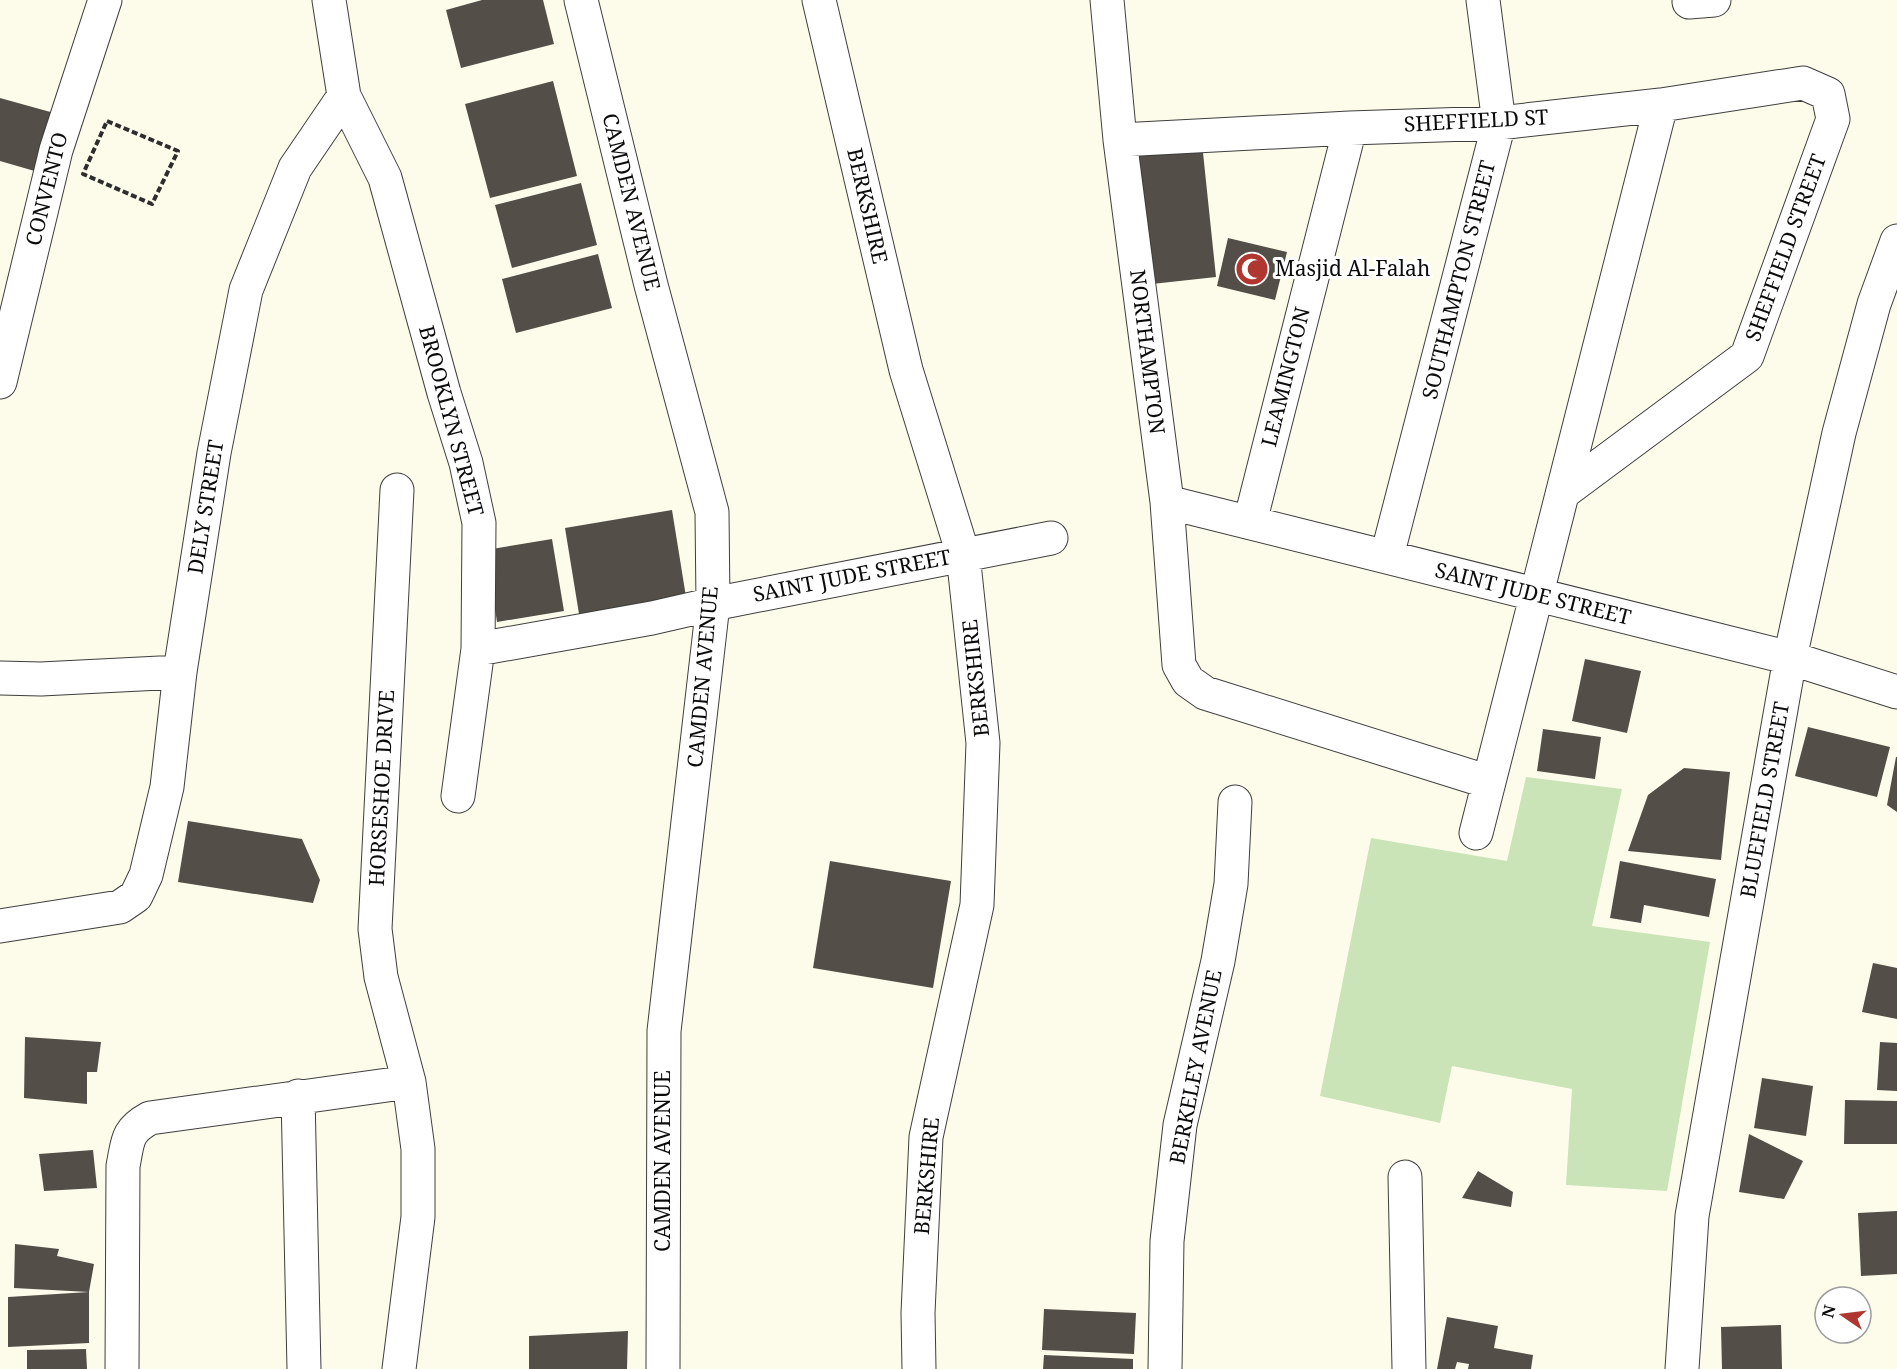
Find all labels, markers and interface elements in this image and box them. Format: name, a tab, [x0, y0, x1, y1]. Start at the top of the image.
street label: SHEFFIELD ST	[1403, 102, 1549, 138]
street label: CAMDEN AVENUE	[596, 110, 668, 293]
street label: CONVENTO	[18, 129, 74, 248]
street label: BERKSHIRE	[841, 145, 895, 266]
street label: SHEFFIELD STREET	[1738, 150, 1832, 345]
street label: SOUTHAMPTON STREET	[1415, 157, 1501, 402]
mosque icon: Masjid Al-Falah	[1234, 251, 1270, 287]
place label: Masjid Al-Falah	[1275, 254, 1430, 282]
street label: NORTHAMPTON	[1124, 268, 1172, 436]
street label: LEAMINGTON	[1254, 304, 1316, 450]
street label: BROOKLYN STREET	[413, 322, 491, 519]
street label: DELY STREET	[181, 438, 229, 576]
street label: SAINT JUDE STREET	[751, 542, 953, 608]
street label: SAINT JUDE STREET	[1432, 555, 1634, 631]
street label: CAMDEN AVENUE	[680, 585, 724, 769]
street label: BERKSHIRE	[955, 618, 995, 738]
street label: HORSESHOE DRIVE	[362, 689, 400, 887]
street label: BLUEFIELD STREET	[1733, 699, 1795, 900]
street label: BERKELEY AVENUE	[1162, 967, 1228, 1166]
street label: CAMDEN AVENUE	[648, 1070, 676, 1252]
street label: BERKSHIRE	[907, 1116, 945, 1236]
north arrow	[1813, 1285, 1873, 1345]
text: N	[1816, 1302, 1841, 1320]

